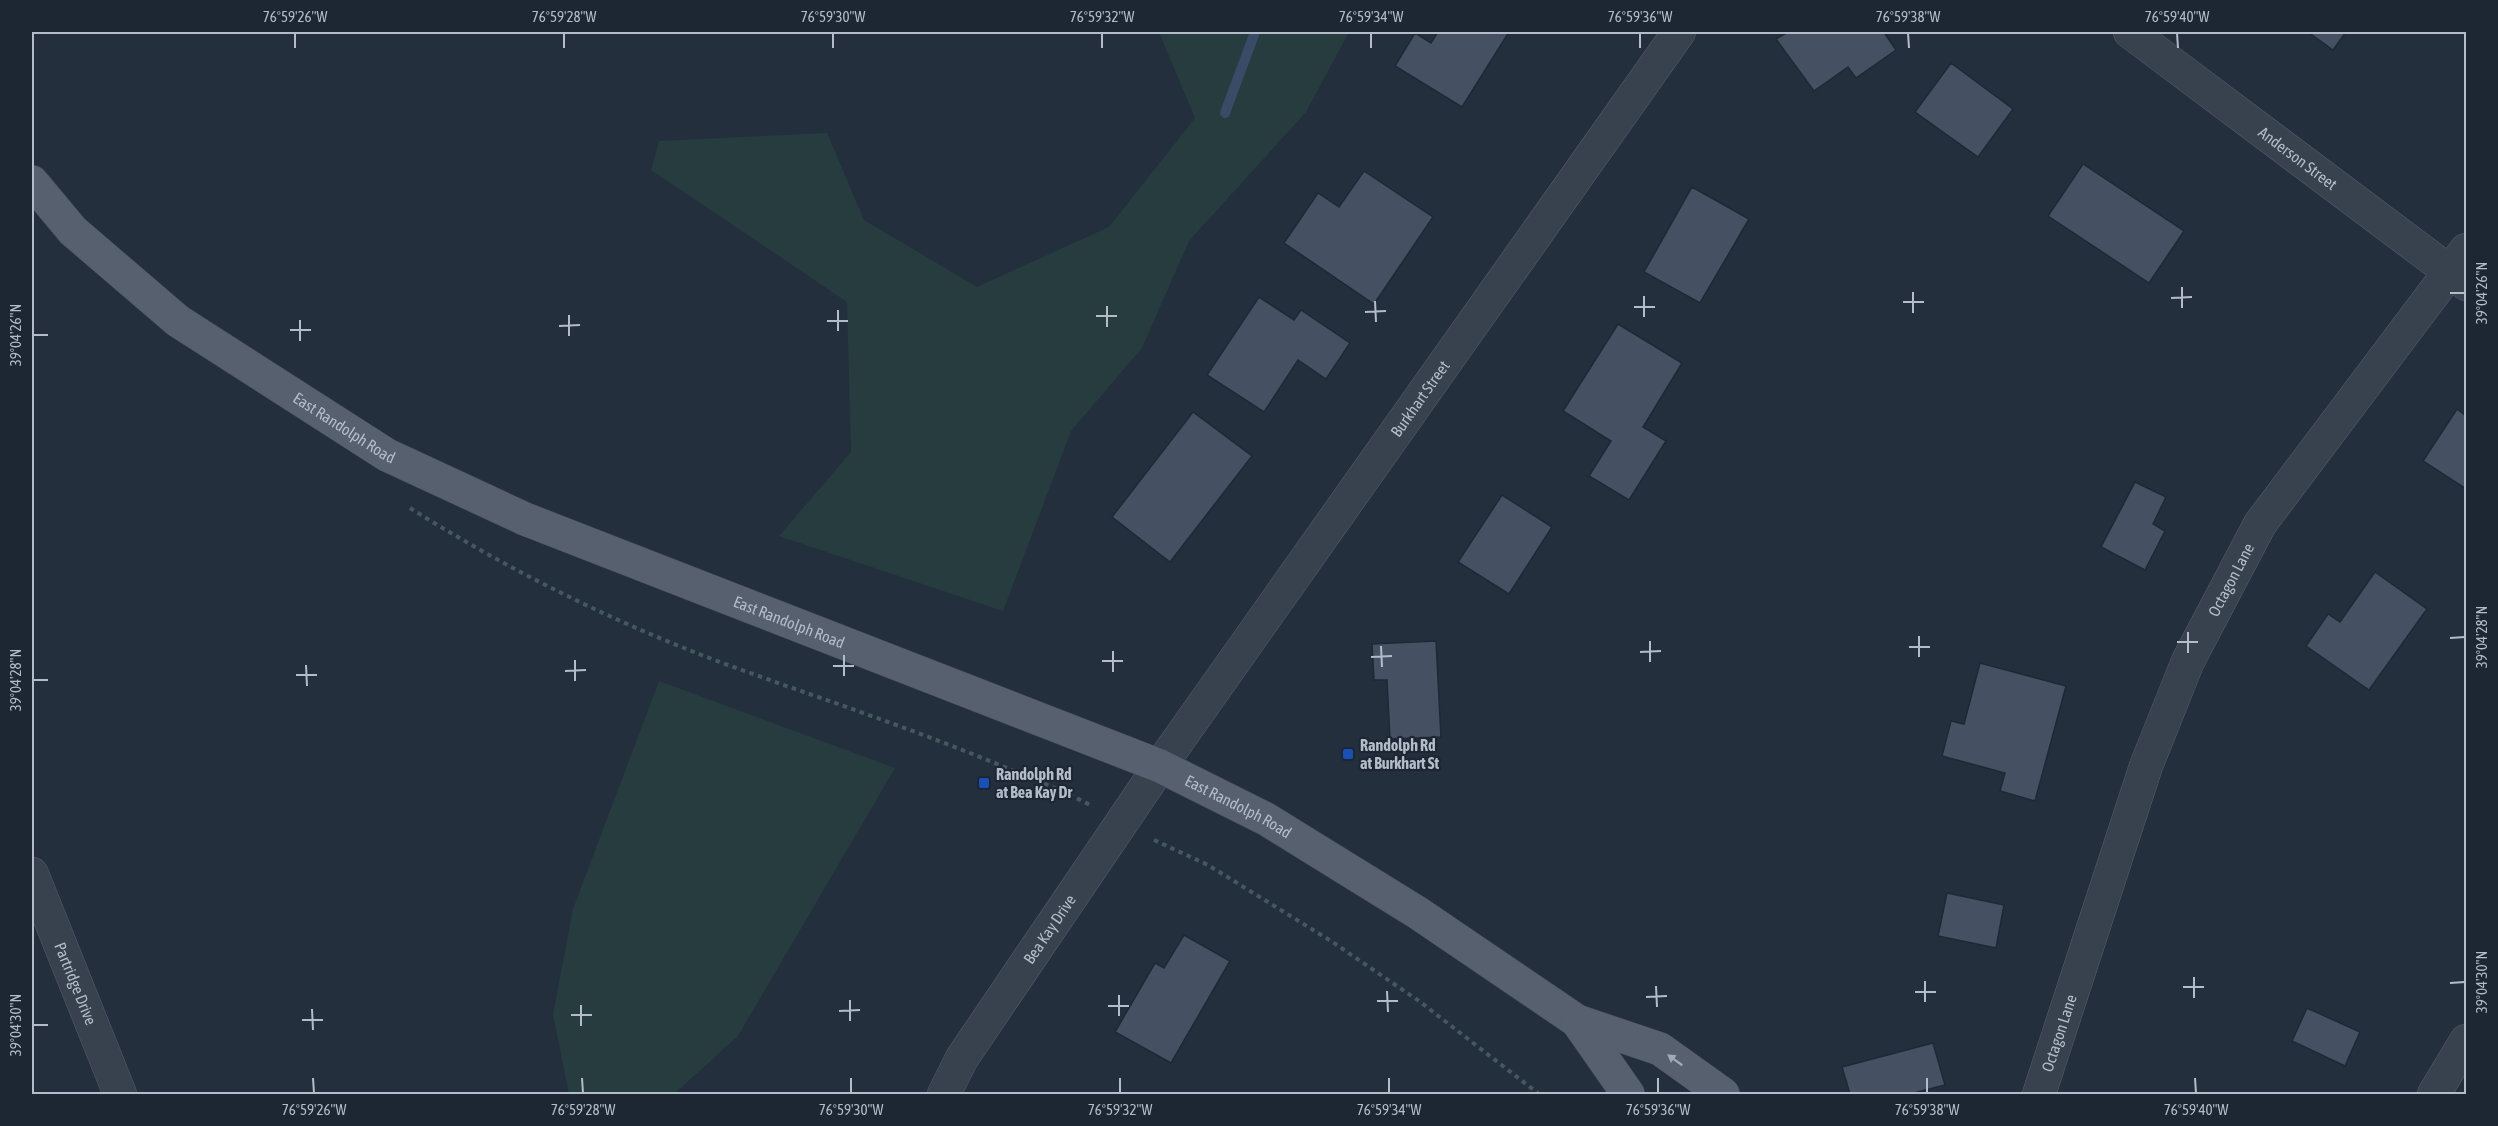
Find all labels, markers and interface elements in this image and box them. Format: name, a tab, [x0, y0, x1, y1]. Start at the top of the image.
text: 76°59'26"W	[263, 8, 327, 25]
text: 76°59'28"W	[532, 8, 596, 25]
text: 76°59'30"W	[801, 8, 865, 25]
text: 76°59'32"W	[1070, 8, 1134, 25]
text: 76°59'34"W	[1339, 8, 1403, 25]
text: 76°59'36"W	[1608, 8, 1672, 25]
text: 76°59'38"W	[1876, 8, 1940, 25]
text: 76°59'40"W	[2145, 8, 2209, 25]
street label: Anderson Street	[2255, 123, 2341, 193]
text: 39°04'26"N	[2473, 262, 2490, 324]
text: 39°04'26"N	[7, 304, 24, 366]
street label: Burkhart Street	[1387, 357, 1453, 440]
street label: East Randolph Road	[290, 388, 398, 467]
street label: Octagon Lane	[2204, 540, 2257, 619]
street label: East Randolph Road	[731, 592, 847, 651]
text: 39°04'28"N	[2473, 606, 2490, 668]
text: 39°04'28"N	[7, 649, 24, 711]
place label: Randolph Rd at Burkhart St	[1360, 736, 1440, 772]
marker: Randolph Rd at Burkhart St	[1341, 747, 1355, 761]
place label: Randolph Rd at Bea Kay Dr	[996, 765, 1072, 801]
street label: East Randolph Road	[1182, 771, 1295, 842]
marker: Randolph Rd at Bea Kay Dr	[977, 776, 991, 790]
street label: Bea Kay Drive	[1020, 891, 1079, 967]
street label: Partridge Drive	[51, 940, 100, 1027]
text: 39°04'30"N	[2473, 951, 2490, 1013]
street label: Octagon Lane	[2038, 992, 2080, 1074]
text: 39°04'30"N	[7, 994, 24, 1056]
one-way arrow	[1668, 1054, 1684, 1066]
text: 76°59'26"W	[282, 1101, 346, 1118]
text: 76°59'28"W	[551, 1101, 615, 1118]
text: 76°59'30"W	[819, 1101, 883, 1118]
text: 76°59'32"W	[1088, 1101, 1152, 1118]
text: 76°59'34"W	[1357, 1101, 1421, 1118]
text: 76°59'36"W	[1626, 1101, 1690, 1118]
text: 76°59'38"W	[1895, 1101, 1959, 1118]
text: 76°59'40"W	[2164, 1101, 2228, 1118]

